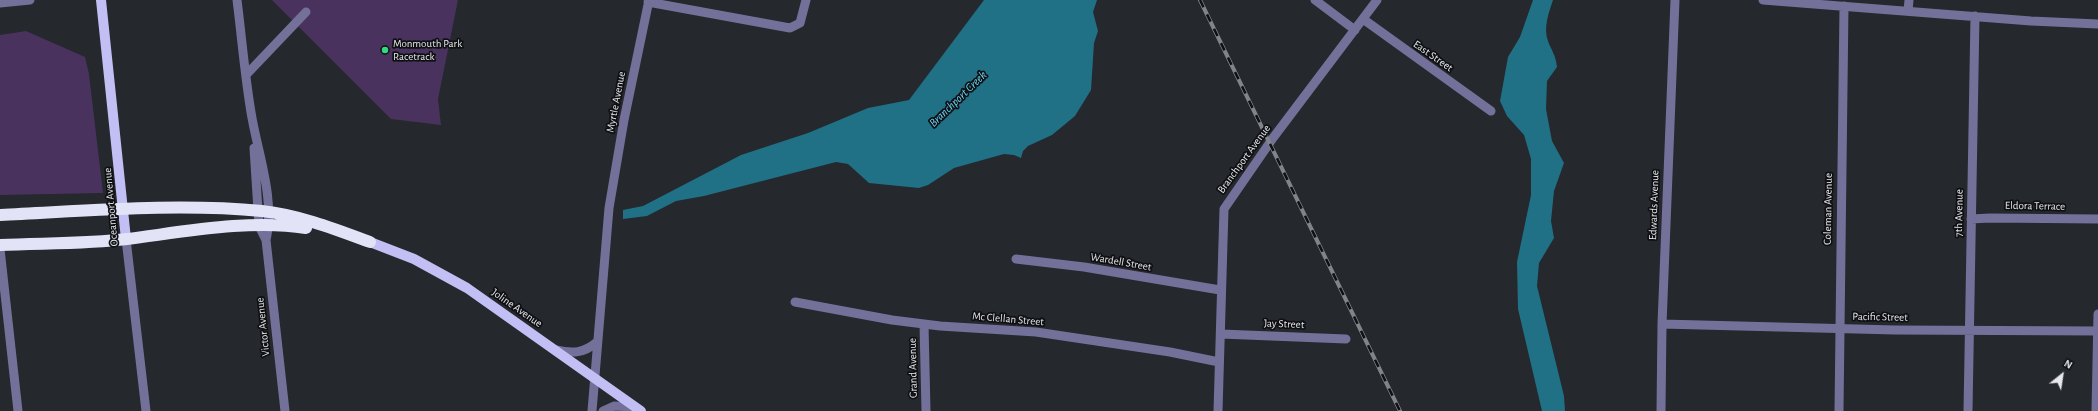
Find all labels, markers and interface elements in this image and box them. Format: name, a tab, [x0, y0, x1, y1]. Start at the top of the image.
place label: Monmouth Park Racetrack	[393, 37, 462, 63]
street label: East Street	[1411, 38, 1455, 74]
marker: Monmouth Park Racetrack	[380, 45, 390, 55]
water label: Branchport Creek	[926, 68, 990, 130]
street label: Myrtle Avenue	[604, 70, 628, 134]
street label: Branchport Avenue	[1215, 122, 1273, 196]
street label: Oceanport Avenue	[101, 167, 121, 247]
street label: Edwards Avenue	[1646, 170, 1662, 240]
street label: Coleman Avenue	[1821, 173, 1835, 245]
street label: 7th Avenue	[1952, 189, 1966, 237]
street label: Eldora Terrace	[2005, 199, 2065, 213]
street label: Wardell Street	[1089, 250, 1153, 274]
street label: Joline Avenue	[489, 286, 545, 330]
street label: Victor Avenue	[253, 297, 273, 357]
street label: Mc Clellan Street	[972, 309, 1044, 329]
street label: Pacific Street	[1852, 310, 1908, 324]
street label: Jay Street	[1264, 317, 1304, 331]
street label: Grand Avenue	[906, 338, 920, 398]
north arrow	[2042, 355, 2082, 395]
text: N	[2062, 357, 2074, 371]

